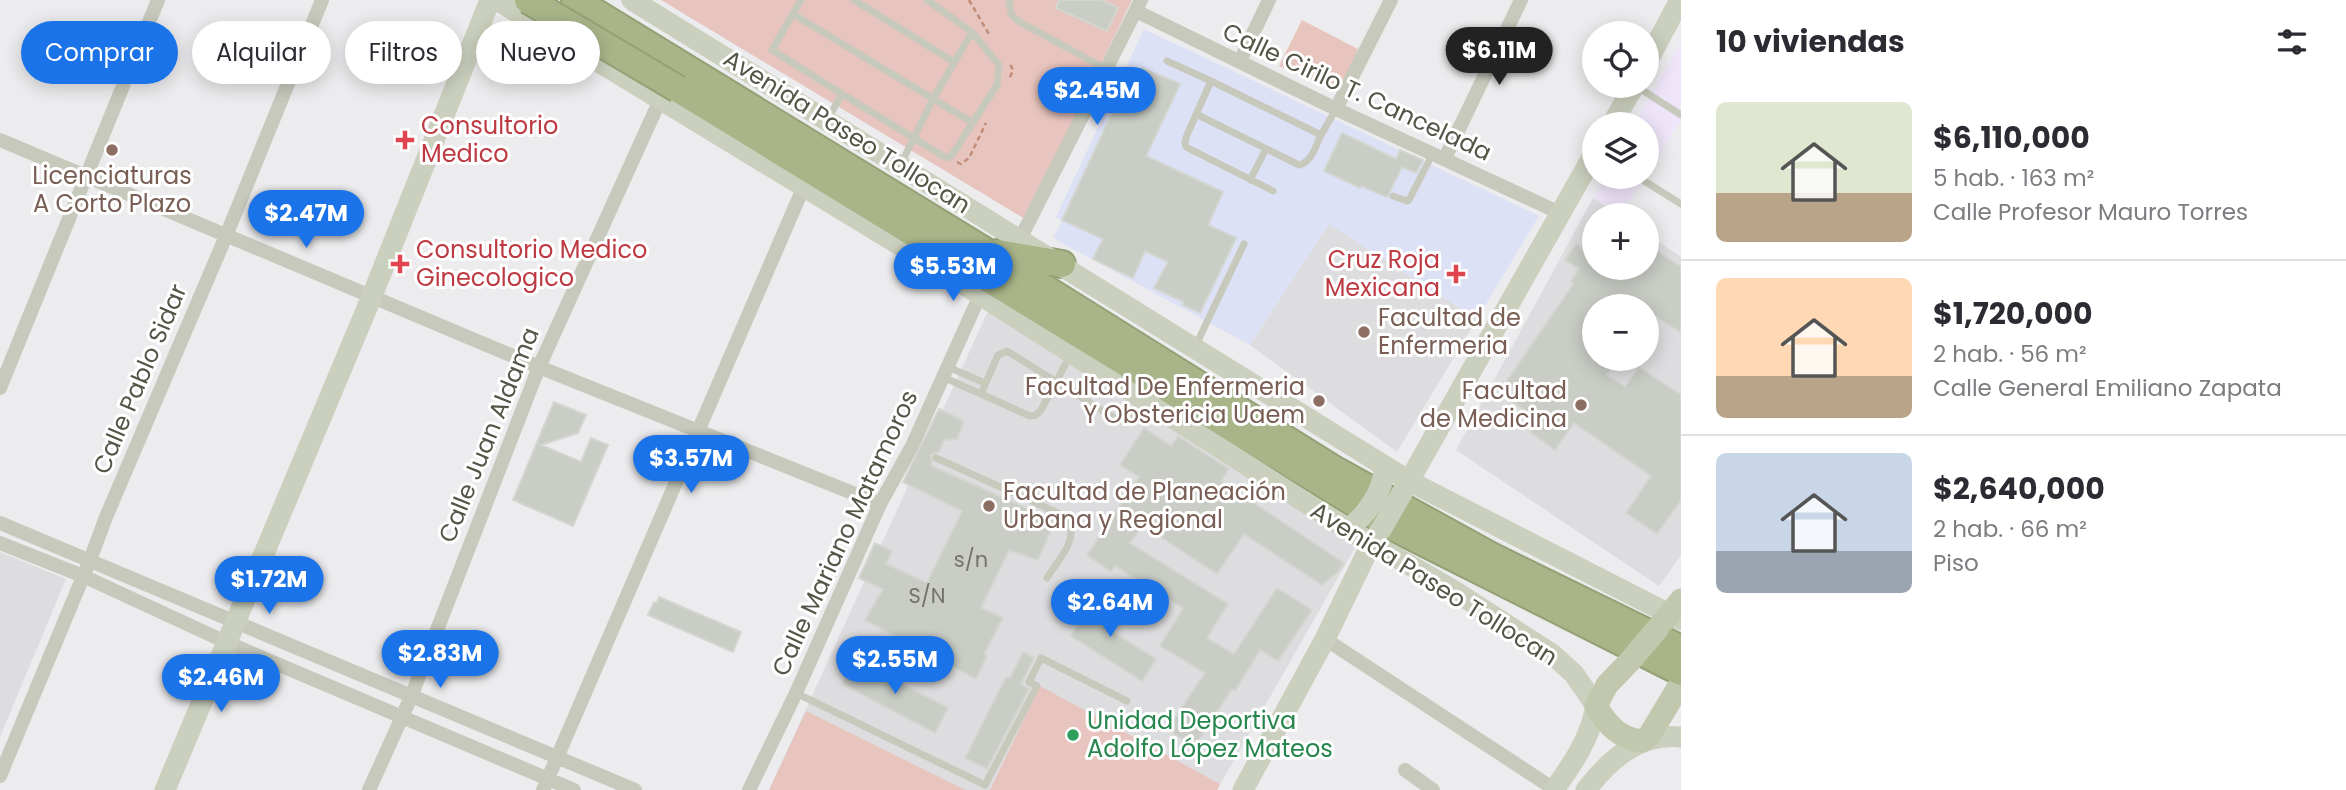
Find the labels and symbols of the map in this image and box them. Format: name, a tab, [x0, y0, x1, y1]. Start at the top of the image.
street label: Calle Cirilo T. Cancelada	[1217, 15, 1497, 168]
pin: $6.11M	[1442, 28, 1556, 87]
street label: Avenida Paseo Tollocan	[717, 42, 977, 221]
pin: $2.45M	[1040, 68, 1154, 127]
place label: Consultorio Medico	[421, 109, 558, 170]
marker: Consultorio Medico	[395, 130, 415, 150]
marker: Licenciaturas A Corto Plazo	[104, 142, 120, 158]
place label: Licenciaturas A Corto Plazo	[32, 159, 192, 220]
pin: $2.47M	[249, 190, 363, 250]
place label: Consultorio Medico Ginecologico	[416, 233, 647, 294]
place label: Cruz Roja Mexicana	[1325, 243, 1440, 304]
pin: $5.53M	[896, 244, 1010, 303]
marker: Consultorio Medico Ginecologico	[390, 254, 410, 274]
marker: Cruz Roja Mexicana	[1446, 264, 1466, 284]
street label: Calle Pablo Sidar	[85, 279, 194, 479]
place label: Facultad de Enfermeria	[1378, 301, 1521, 362]
street label: Calle Juan Aldama	[430, 322, 547, 547]
marker: Facultad de Enfermeria	[1356, 324, 1372, 340]
place label: Facultad De Enfermeria Y Obstericia Uaem	[1025, 370, 1305, 431]
place label: Facultad de Medicina	[1420, 374, 1567, 435]
street label: Calle Mariano Matamoros	[764, 385, 925, 681]
marker: Facultad De Enfermeria Y Obstericia Uaem	[1311, 393, 1327, 409]
marker: Facultad de Medicina	[1573, 397, 1589, 413]
pin: $3.57M	[634, 435, 748, 495]
place label: Facultad de Planeación Urbana y Regional	[1003, 475, 1286, 536]
street label: Avenida Paseo Tollocan	[1304, 494, 1564, 673]
marker: Facultad de Planeación Urbana y Regional	[981, 498, 997, 514]
house number: s/n	[954, 545, 988, 574]
pin: $1.72M	[212, 556, 326, 616]
pin: $2.64M	[1053, 580, 1167, 639]
house number: S/N	[908, 581, 946, 610]
pin: $2.83M	[383, 630, 497, 690]
pin: $2.55M	[838, 636, 952, 696]
pin: $2.46M	[164, 654, 278, 714]
place label: Unidad Deportiva Adolfo López Mateos	[1087, 704, 1333, 765]
marker: Unidad Deportiva Adolfo López Mateos	[1065, 727, 1081, 743]

